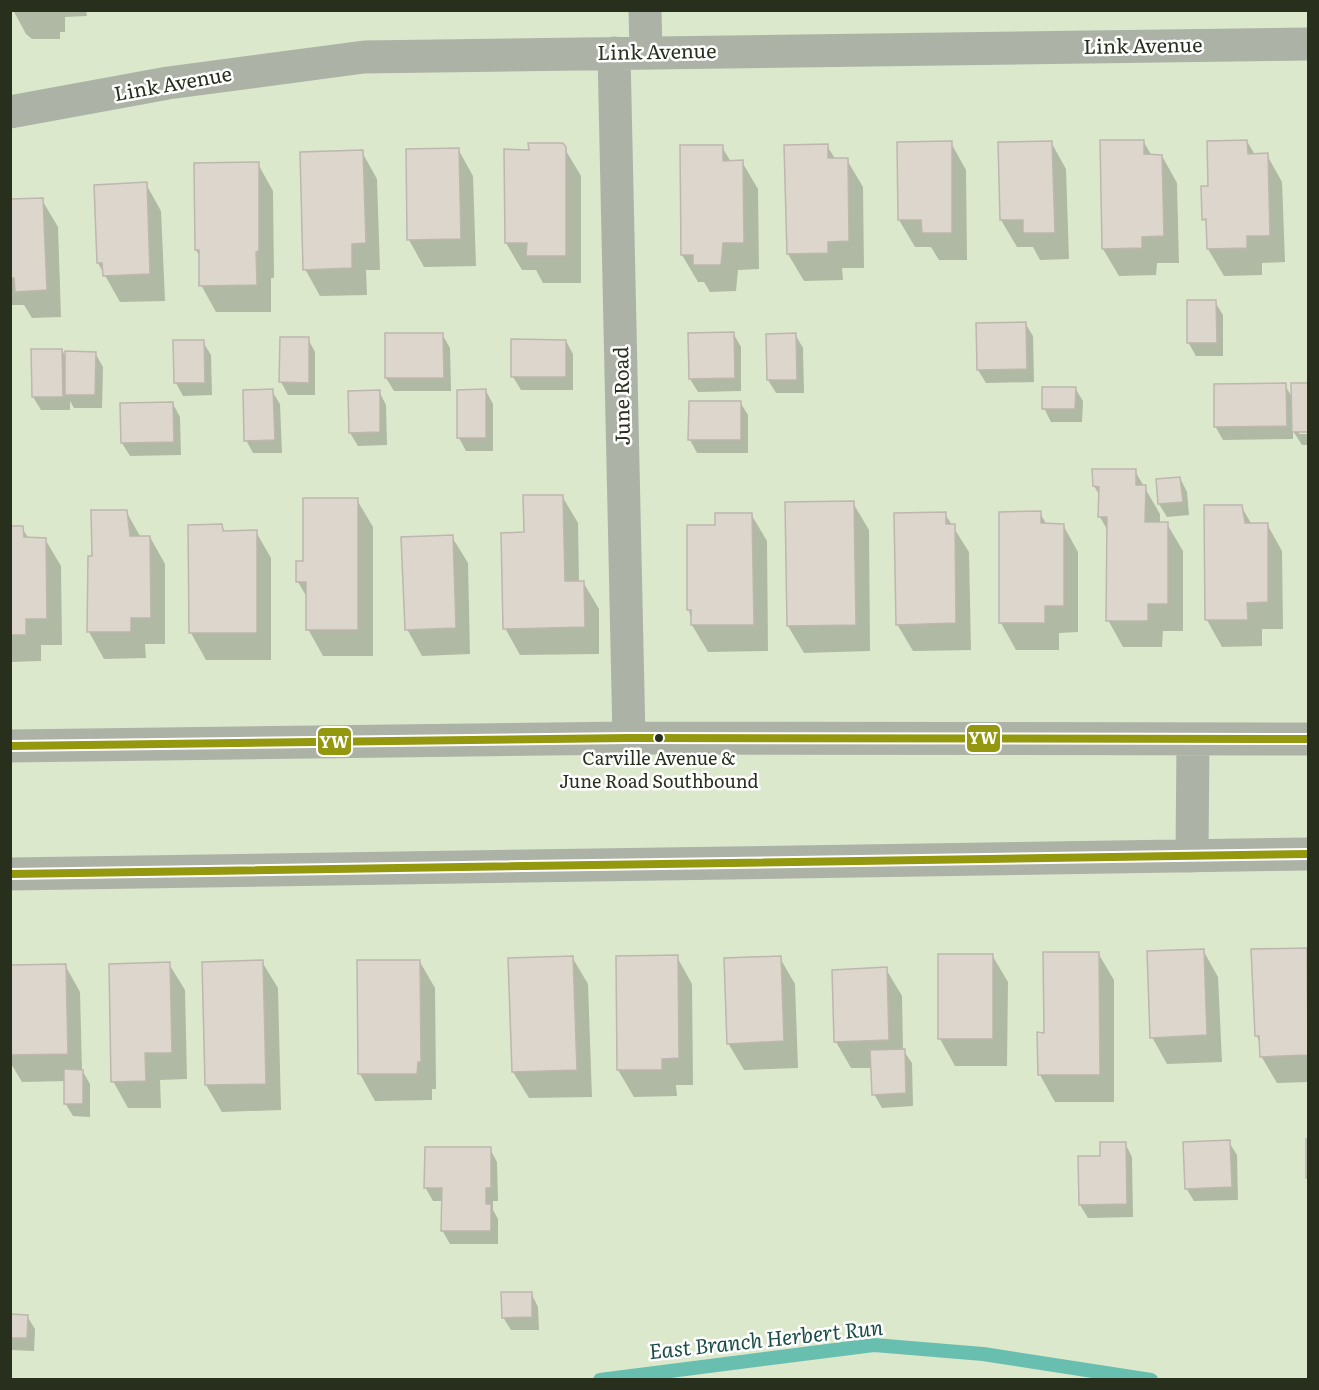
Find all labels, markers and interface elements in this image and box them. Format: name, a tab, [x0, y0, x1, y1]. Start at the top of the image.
street label: Link Avenue	[1083, 28, 1203, 60]
street label: Link Avenue	[597, 34, 717, 66]
street label: Link Avenue	[111, 57, 234, 107]
street label: June Road	[604, 346, 636, 446]
line badge: YW	[966, 724, 1001, 753]
text: YW	[968, 725, 998, 749]
line badge: YW	[317, 727, 352, 756]
text: YW	[319, 729, 349, 753]
marker: Carville Avenue & June Road Southbound	[653, 732, 665, 744]
place label: Carville Avenue & June Road Southbound	[559, 744, 759, 794]
water label: East Branch Herbert Run	[647, 1310, 885, 1365]

